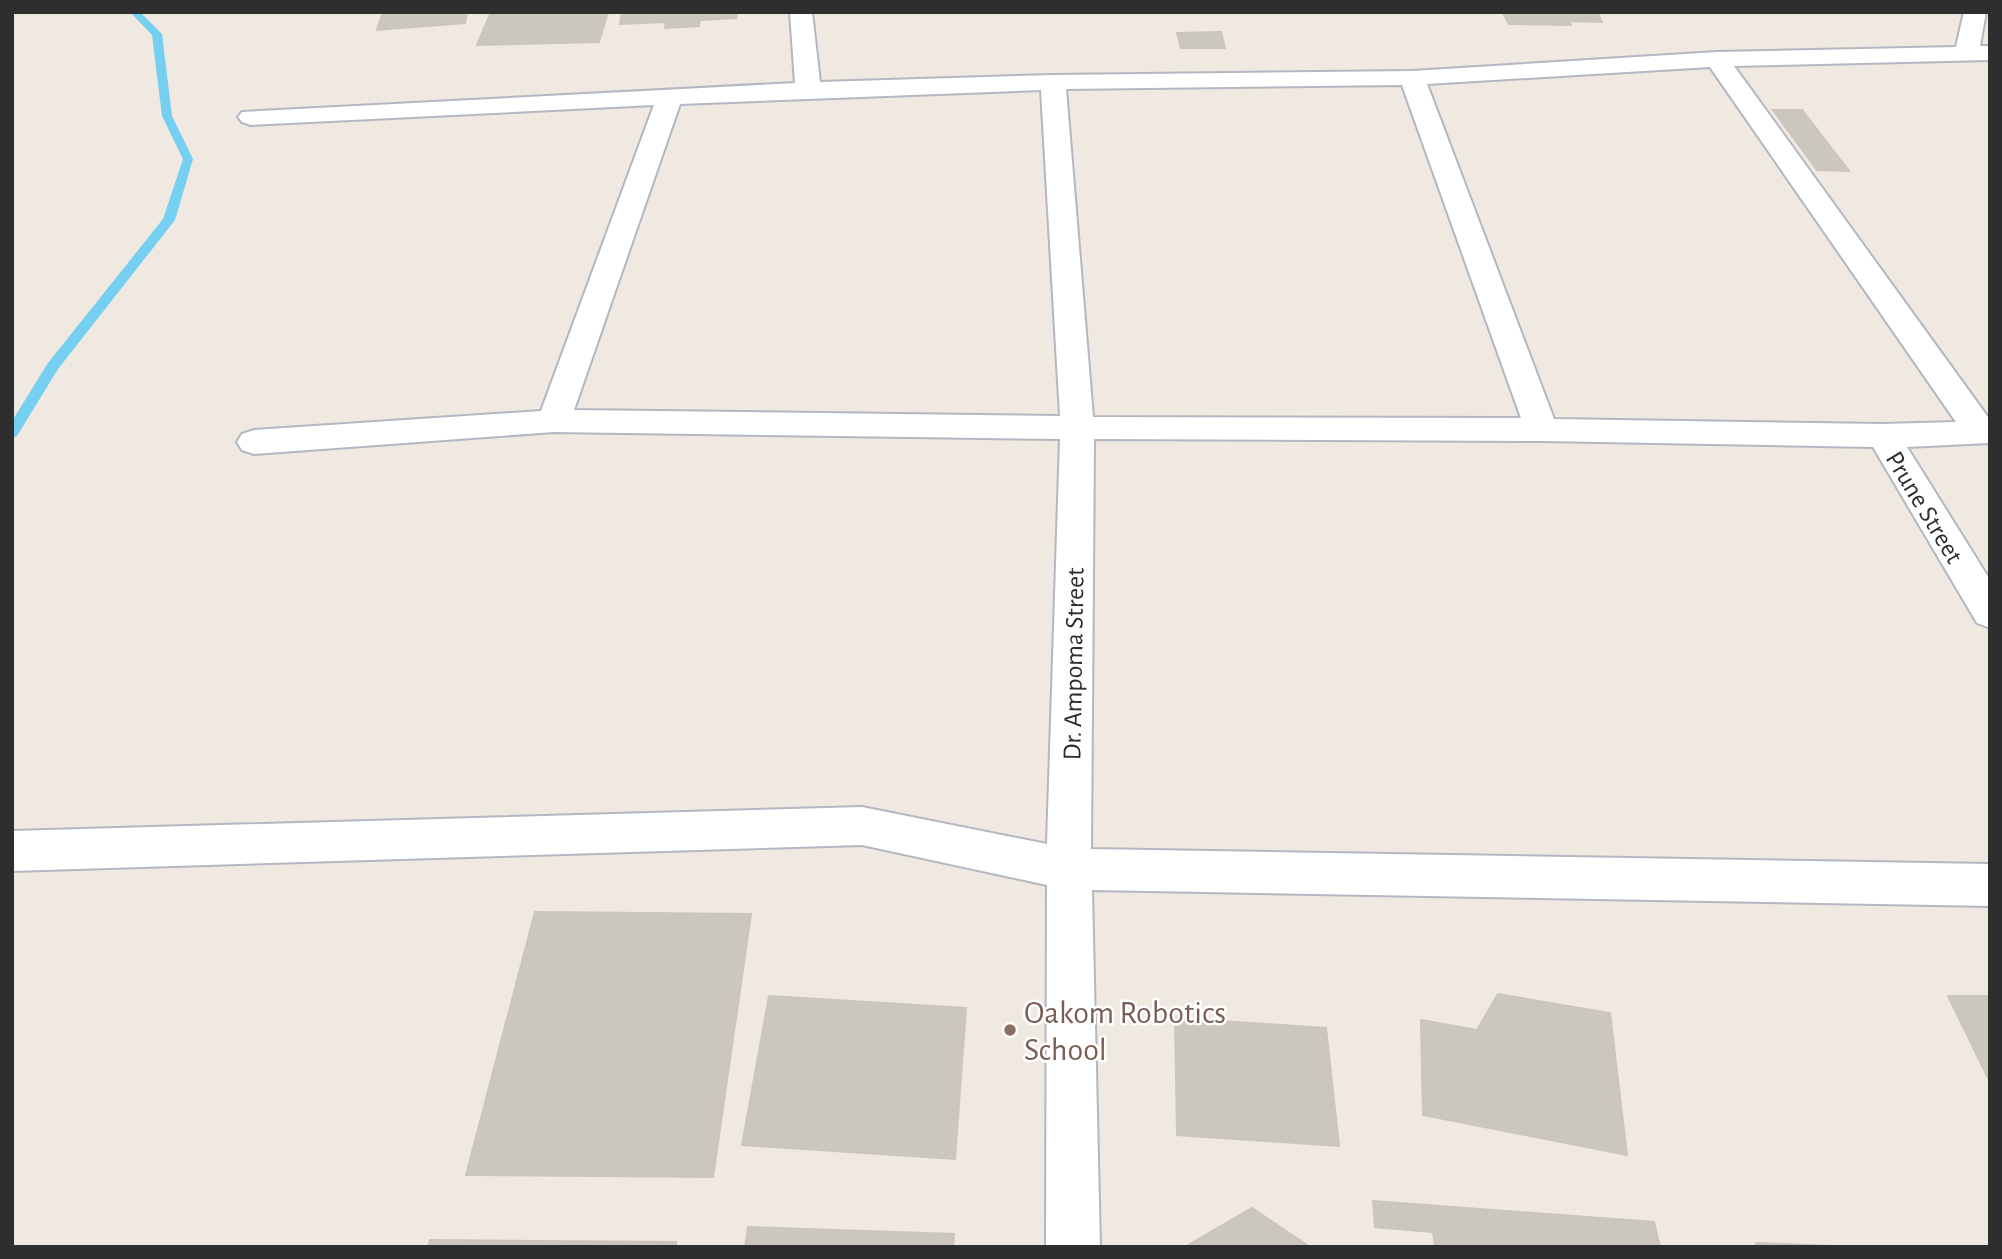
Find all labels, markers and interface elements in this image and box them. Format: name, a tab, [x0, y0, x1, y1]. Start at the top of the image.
street label: Prune Street	[1881, 447, 1968, 568]
street label: Dr. Ampoma Street	[1059, 567, 1089, 761]
place label: Oakom Robotics School	[1024, 997, 1226, 1066]
marker: Oakom Robotics School	[1002, 1022, 1018, 1038]

